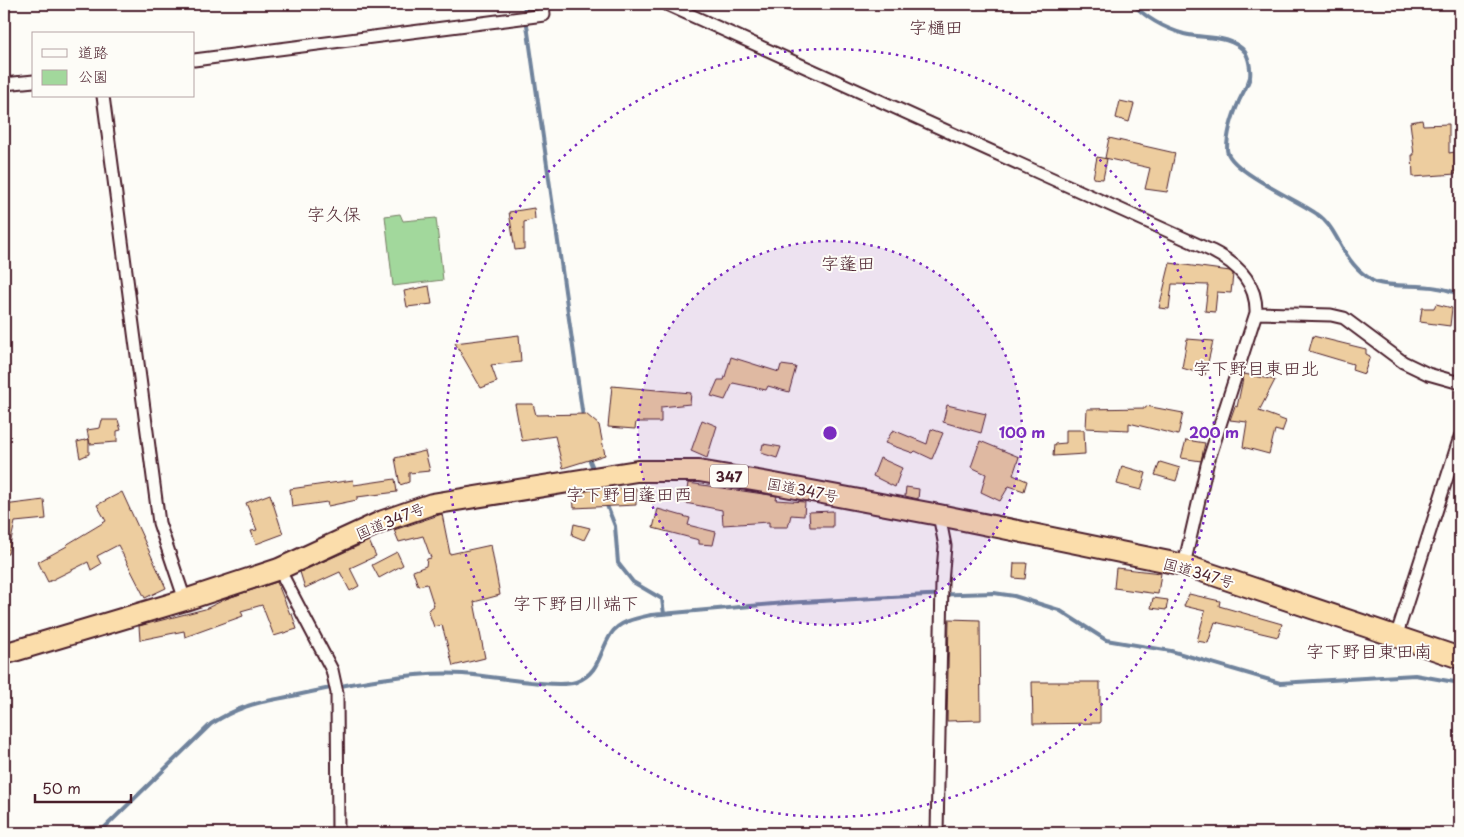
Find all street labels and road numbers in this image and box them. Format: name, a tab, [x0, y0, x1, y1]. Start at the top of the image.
road number: 347	[710, 464, 748, 488]
street label: 国道347号	[765, 471, 841, 507]
street label: 国道347号	[352, 496, 428, 544]
street label: 国道347号	[1161, 551, 1237, 593]

